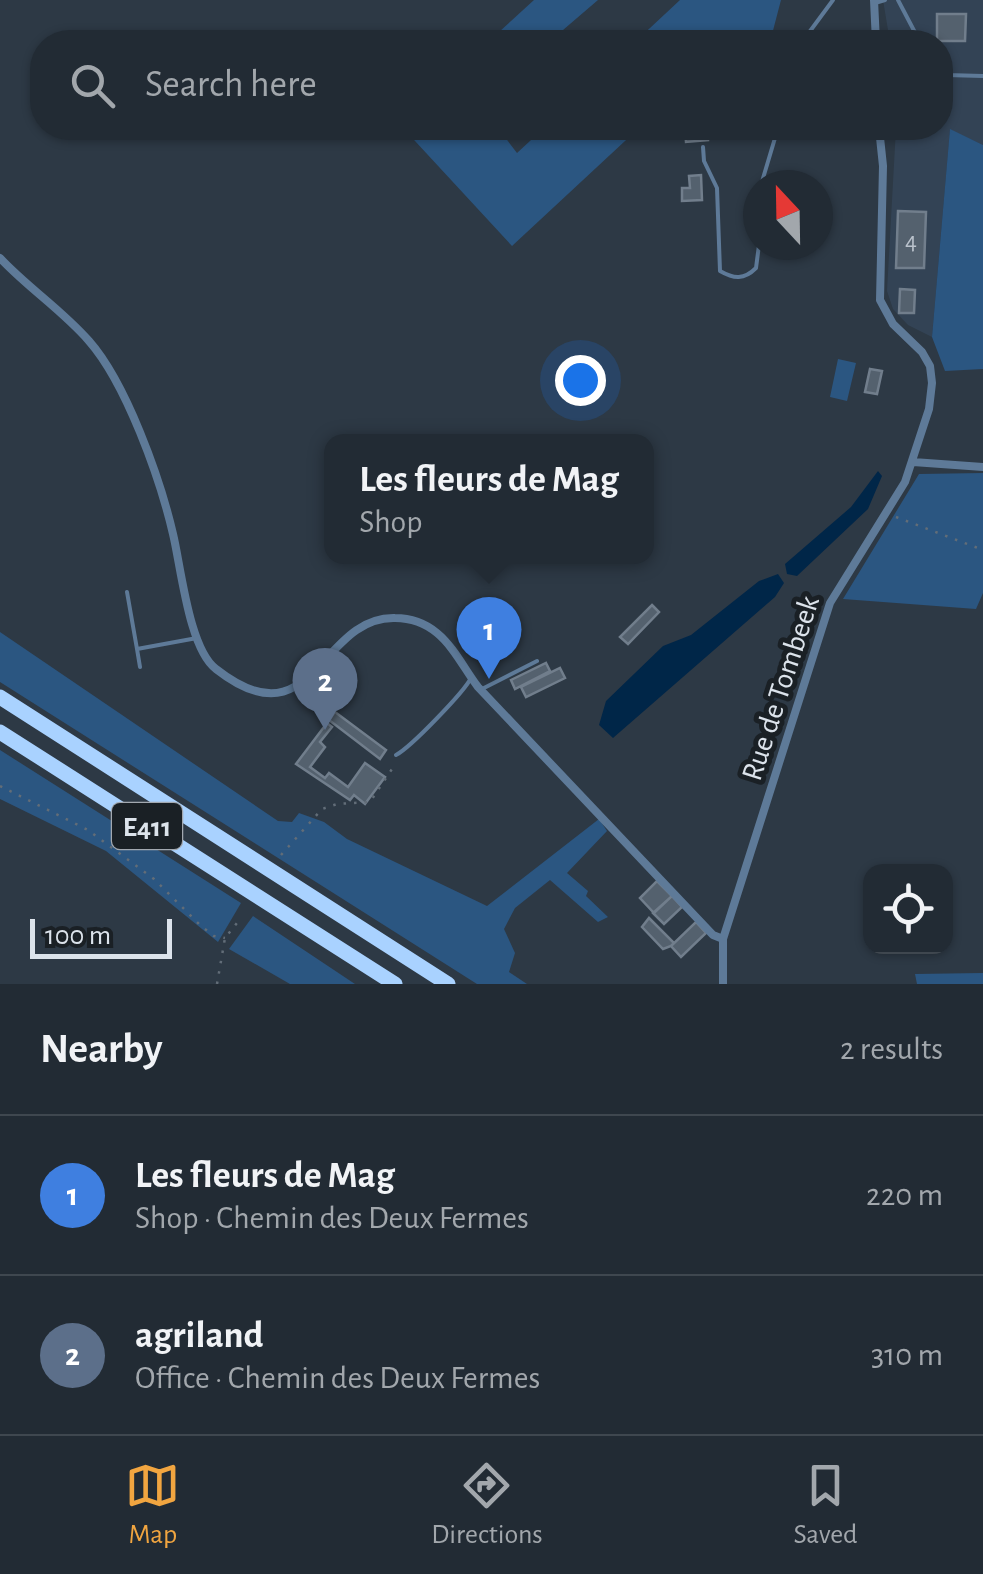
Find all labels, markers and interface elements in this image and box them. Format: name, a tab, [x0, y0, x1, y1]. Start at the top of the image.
search box	[30, 30, 953, 140]
icon: search	[65, 58, 120, 113]
text: Search here	[145, 66, 317, 104]
north arrow	[743, 170, 833, 260]
house number: 4	[905, 229, 917, 254]
your location	[555, 355, 606, 406]
popup	[324, 434, 654, 564]
text: Les fleurs de Mag	[359, 461, 619, 499]
text: Shop	[359, 506, 423, 538]
street label: Rue de Tombeek	[737, 592, 825, 784]
pin: 1	[456, 596, 522, 679]
pin: 2	[292, 648, 358, 730]
road number: E411	[112, 803, 182, 849]
map controls	[863, 864, 953, 954]
button: locate	[863, 864, 953, 954]
scale bar	[30, 914, 172, 958]
text: 100 m	[45, 922, 111, 950]
text: Nearby	[40, 1028, 163, 1070]
text: 2 results	[840, 1033, 943, 1065]
text: Les fleurs de Mag	[135, 1157, 395, 1195]
text: 1	[67, 1179, 78, 1211]
text: 220 m	[866, 1179, 943, 1211]
text: Shop · Chemin des Deux Fermes	[135, 1202, 529, 1234]
text: agriland	[135, 1317, 264, 1355]
text: 2	[65, 1339, 80, 1371]
text: 310 m	[871, 1339, 943, 1371]
text: Office · Chemin des Deux Fermes	[135, 1362, 540, 1394]
tab: Map	[125, 1458, 180, 1552]
tab: Directions	[431, 1458, 543, 1552]
tab: Saved	[794, 1458, 858, 1552]

